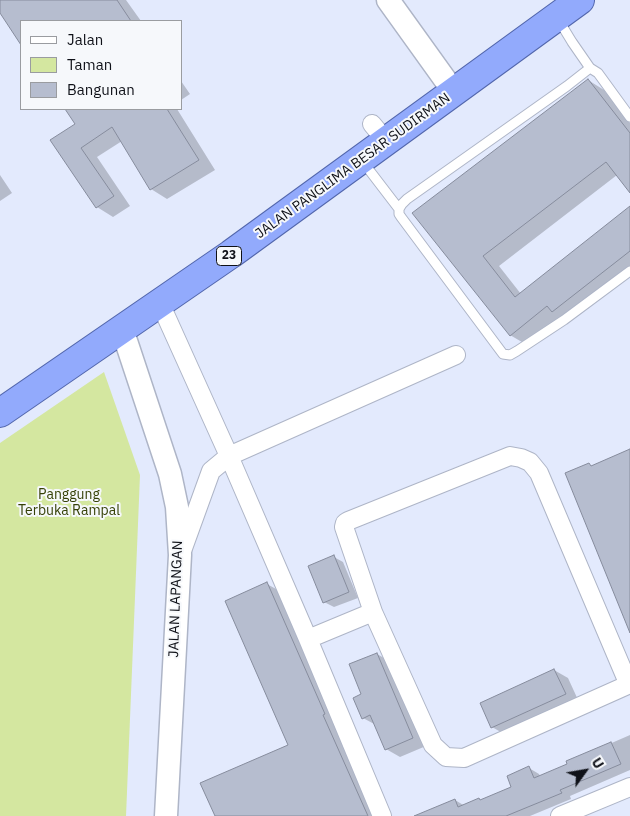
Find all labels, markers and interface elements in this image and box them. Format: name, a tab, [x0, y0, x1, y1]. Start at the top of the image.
legend	[20, 20, 182, 110]
text: Jalan	[67, 30, 103, 49]
text: Taman	[67, 55, 112, 74]
text: Bangunan	[67, 80, 135, 99]
street label: JALAN PANGLIMA BESAR SUDIRMAN	[252, 90, 454, 242]
road number: 23	[216, 247, 242, 266]
park label: Panggung Terbuka Rampal	[18, 487, 120, 520]
street label: JALAN LAPANGAN	[166, 540, 186, 658]
north arrow	[560, 746, 610, 796]
text: U	[588, 754, 608, 772]

